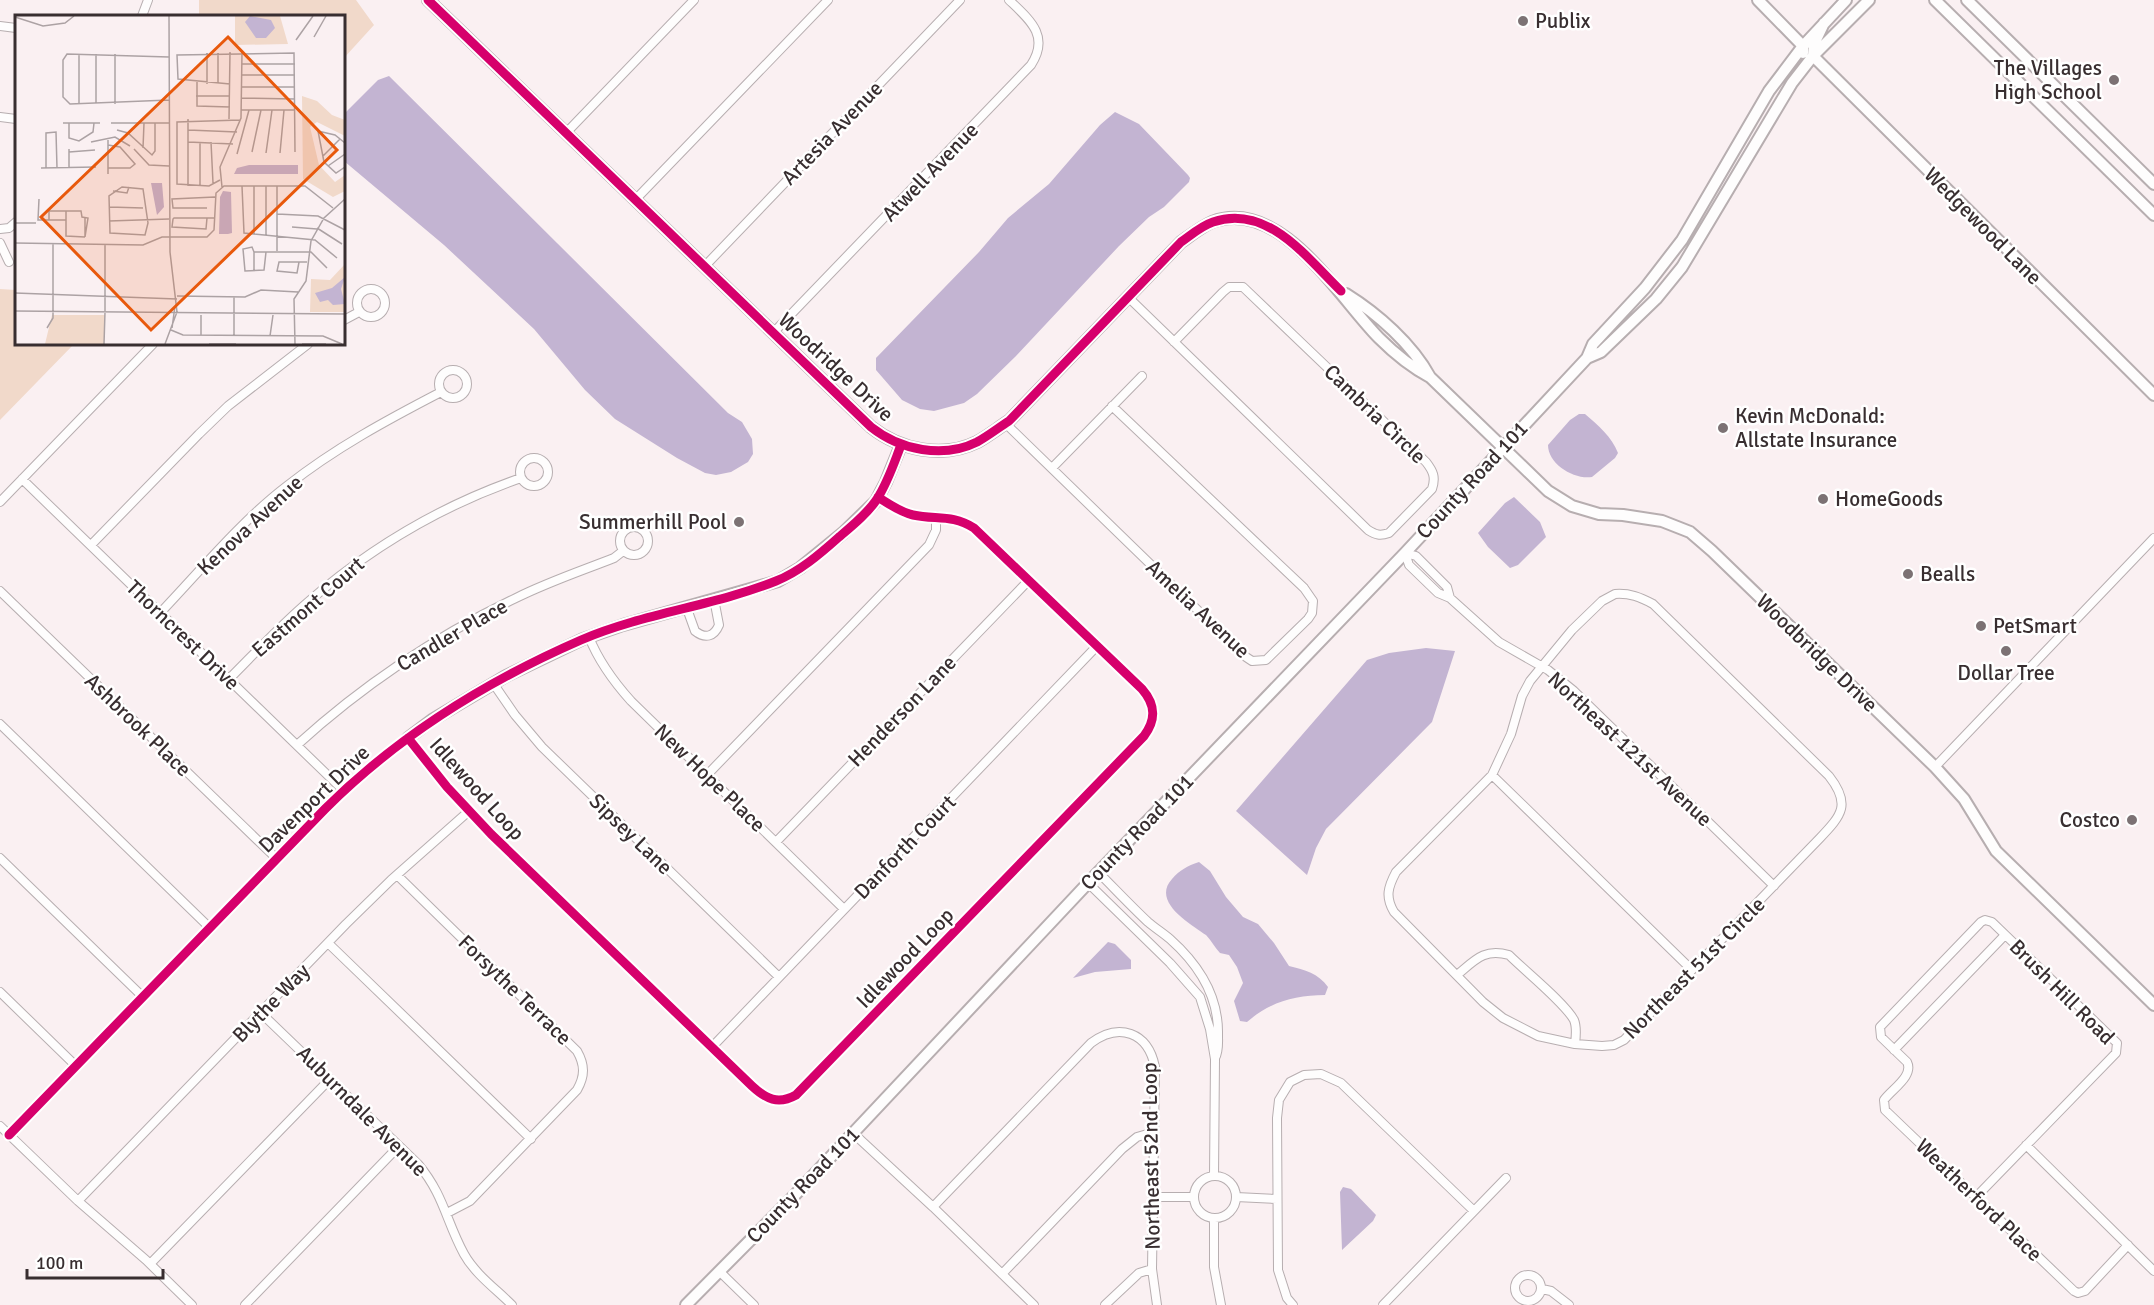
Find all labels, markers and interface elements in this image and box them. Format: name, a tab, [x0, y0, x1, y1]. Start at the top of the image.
place label: Publix	[1535, 8, 1591, 34]
marker: Publix	[1516, 14, 1530, 28]
inset map	[15, 15, 345, 345]
place label: The Villages High School	[1994, 55, 2102, 105]
marker: The Villages High School	[2107, 73, 2121, 87]
street label: Artesia Avenue	[776, 76, 888, 190]
street label: Atwell Avenue	[876, 117, 984, 227]
street label: Wedgewood Lane	[1919, 162, 2047, 290]
street label: Woodridge Drive	[773, 307, 899, 427]
street label: Cambria Circle	[1318, 359, 1432, 469]
place label: Kevin McDonald: Allstate Insurance	[1735, 403, 1897, 453]
street label: County Road 101	[1411, 416, 1533, 544]
marker: Kevin McDonald: Allstate Insurance	[1716, 421, 1730, 435]
street label: Kenova Avenue	[192, 469, 308, 581]
place label: HomeGoods	[1835, 486, 1943, 512]
marker: HomeGoods	[1816, 492, 1830, 506]
place label: Summerhill Pool	[579, 509, 727, 535]
marker: Summerhill Pool	[732, 515, 746, 529]
street label: Eastmont Court	[246, 551, 370, 663]
street label: Amelia Avenue	[1141, 554, 1255, 664]
place label: Bealls	[1920, 561, 1975, 587]
marker: Bealls	[1901, 567, 1915, 581]
street label: Thorncrest Drive	[121, 574, 245, 696]
street label: Woodbridge Drive	[1751, 588, 1883, 718]
street label: Candler Place	[392, 593, 512, 677]
place label: PetSmart	[1993, 613, 2077, 639]
marker: PetSmart	[1974, 619, 1988, 633]
marker: Dollar Tree	[1999, 644, 2013, 658]
street label: Henderson Lane	[842, 650, 962, 772]
place label: Dollar Tree	[1957, 660, 2055, 686]
street label: Northeast 121st Avenue	[1542, 666, 1718, 832]
street label: Ashbrook Place	[79, 668, 197, 782]
street label: New Hope Place	[649, 718, 771, 838]
street label: Idlewood Loop	[424, 732, 530, 846]
street label: Davenport Drive	[253, 740, 375, 858]
street label: County Road 101	[1075, 768, 1199, 896]
street label: Sipsey Lane	[584, 788, 678, 880]
street label: Danforth Court	[849, 789, 961, 905]
place label: Costco	[2060, 807, 2120, 833]
marker: Costco	[2125, 813, 2139, 827]
street label: Northeast 51st Circle	[1618, 892, 1770, 1044]
street label: Idlewood Loop	[851, 902, 959, 1014]
street label: Forsythe Terrace	[453, 929, 577, 1051]
street label: Brush Hill Road	[2004, 934, 2120, 1050]
street label: Blythe Way	[227, 958, 315, 1048]
street label: Auburndale Avenue	[291, 1040, 433, 1182]
street label: Northeast 52nd Loop	[1136, 1062, 1166, 1250]
street label: County Road 101	[741, 1121, 865, 1249]
street label: Weatherford Place	[1910, 1133, 2048, 1267]
scale bar	[27, 1242, 164, 1280]
text: 100 m	[36, 1252, 83, 1274]

